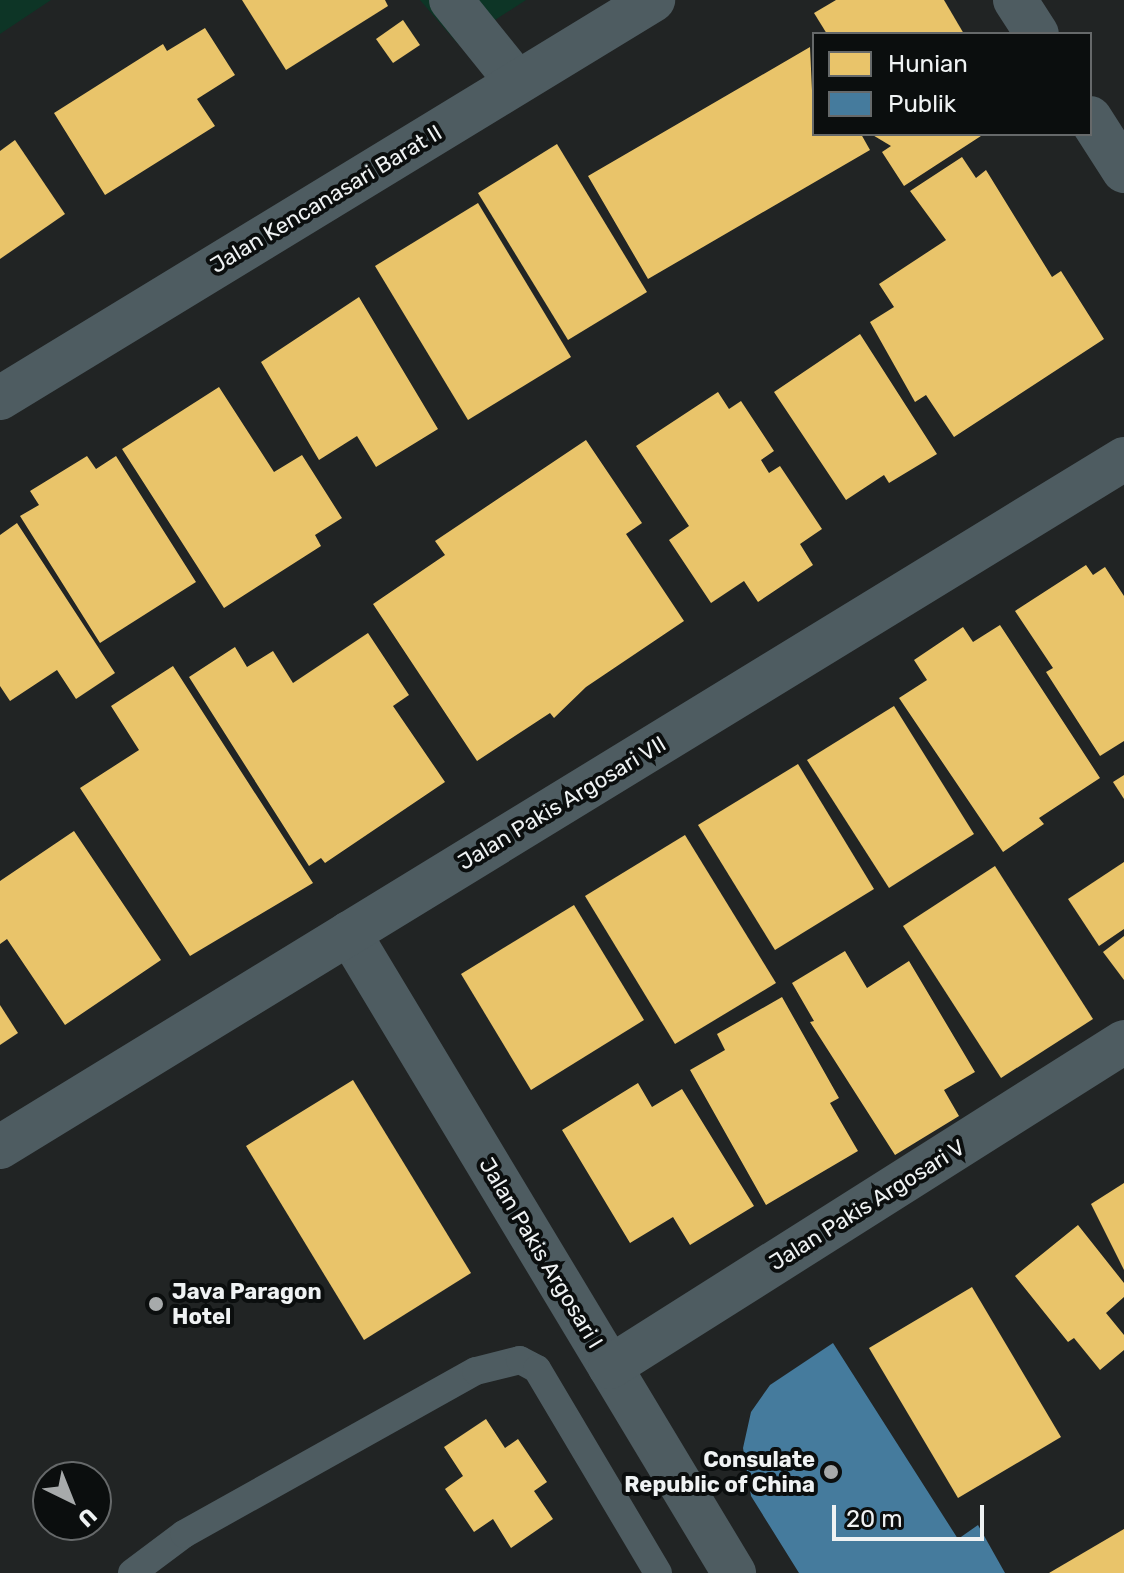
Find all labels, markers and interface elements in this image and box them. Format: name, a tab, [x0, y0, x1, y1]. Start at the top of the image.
legend	[812, 32, 1092, 136]
text: Hunian	[888, 50, 968, 78]
text: Publik	[888, 90, 956, 118]
street label: Jalan Kencanasari Barat II	[205, 119, 447, 279]
street label: Jalan Pakis Argosari VII	[453, 730, 671, 876]
street label: Jalan Pakis Argosari V	[764, 1134, 970, 1276]
street label: Jalan Pakis Argosari I	[473, 1153, 609, 1353]
place label: Java Paragon Hotel	[172, 1278, 322, 1330]
marker: Java Paragon Hotel	[147, 1295, 165, 1313]
place label: Consulate Republic of China	[624, 1446, 815, 1498]
north arrow	[32, 1461, 112, 1541]
marker: Consulate Republic of China	[822, 1463, 840, 1481]
scale bar	[836, 1489, 988, 1539]
text: U	[72, 1502, 102, 1533]
text: 20 m	[846, 1505, 903, 1533]

